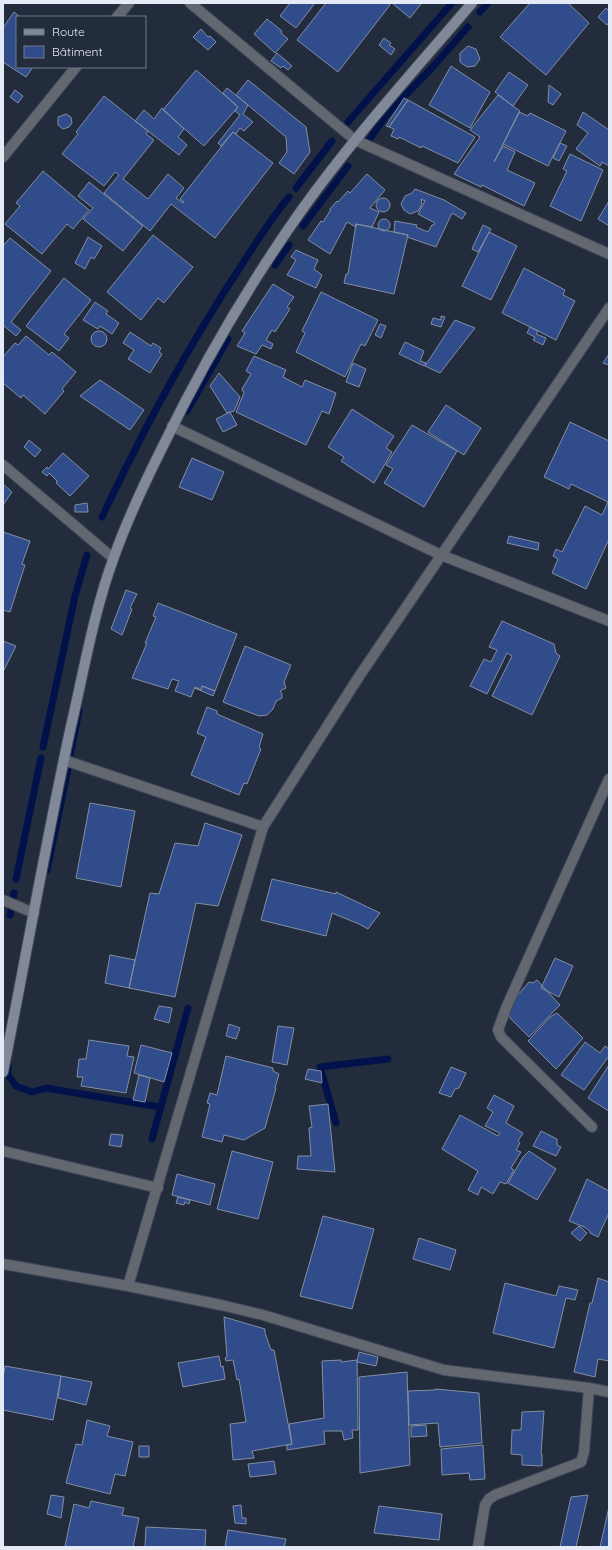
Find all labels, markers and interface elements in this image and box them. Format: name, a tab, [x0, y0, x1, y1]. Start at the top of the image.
legend	[16, 16, 146, 68]
text: Route	[52, 24, 85, 39]
text: Bâtiment	[52, 44, 102, 59]

